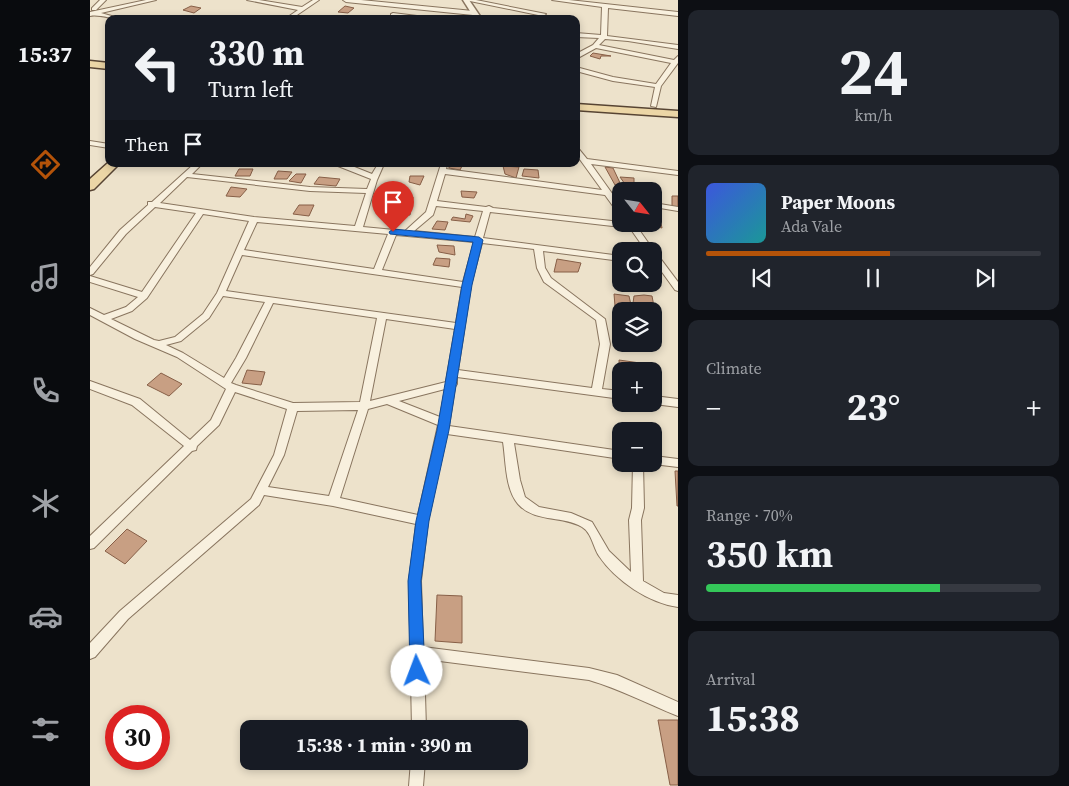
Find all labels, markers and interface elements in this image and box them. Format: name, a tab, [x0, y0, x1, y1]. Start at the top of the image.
text: 24	[838, 27, 909, 116]
text: 330 m	[208, 29, 304, 77]
icon: left	[125, 35, 190, 100]
text: 15:37	[18, 39, 72, 69]
text: Turn left	[208, 74, 293, 104]
text: km/h	[854, 104, 893, 126]
icon: arrive	[179, 130, 207, 158]
text: Then	[125, 131, 169, 157]
icon: directions	[28, 147, 63, 182]
pin	[372, 181, 414, 232]
north arrow	[612, 182, 662, 232]
map controls	[612, 182, 662, 472]
icon: arrive	[379, 188, 407, 216]
text: Paper Moons	[781, 189, 895, 215]
text: Ada Vale	[781, 215, 842, 237]
button: search	[612, 242, 662, 292]
icon: music	[28, 260, 63, 295]
icon: previous	[748, 264, 776, 292]
icon: pause	[859, 264, 887, 292]
icon: next	[971, 264, 999, 292]
button: layers	[612, 302, 662, 352]
text: Climate	[706, 357, 762, 379]
button: +	[612, 362, 662, 412]
icon: phone	[28, 373, 63, 408]
text: 23°	[847, 381, 900, 433]
text: −	[706, 389, 721, 427]
text: +	[1026, 389, 1041, 427]
button: −	[612, 422, 662, 472]
icon: climate	[28, 486, 63, 521]
text: Range · 70%	[706, 504, 793, 526]
text: 350 km	[706, 528, 833, 580]
icon: car	[28, 599, 63, 634]
position arrow	[390, 644, 442, 696]
text: Arrival	[706, 668, 755, 690]
text: 15:38	[706, 692, 800, 744]
speed limit sign: 30	[105, 705, 170, 770]
icon: filters	[28, 712, 63, 747]
text: 15:38 · 1 min · 390 m	[296, 732, 472, 758]

